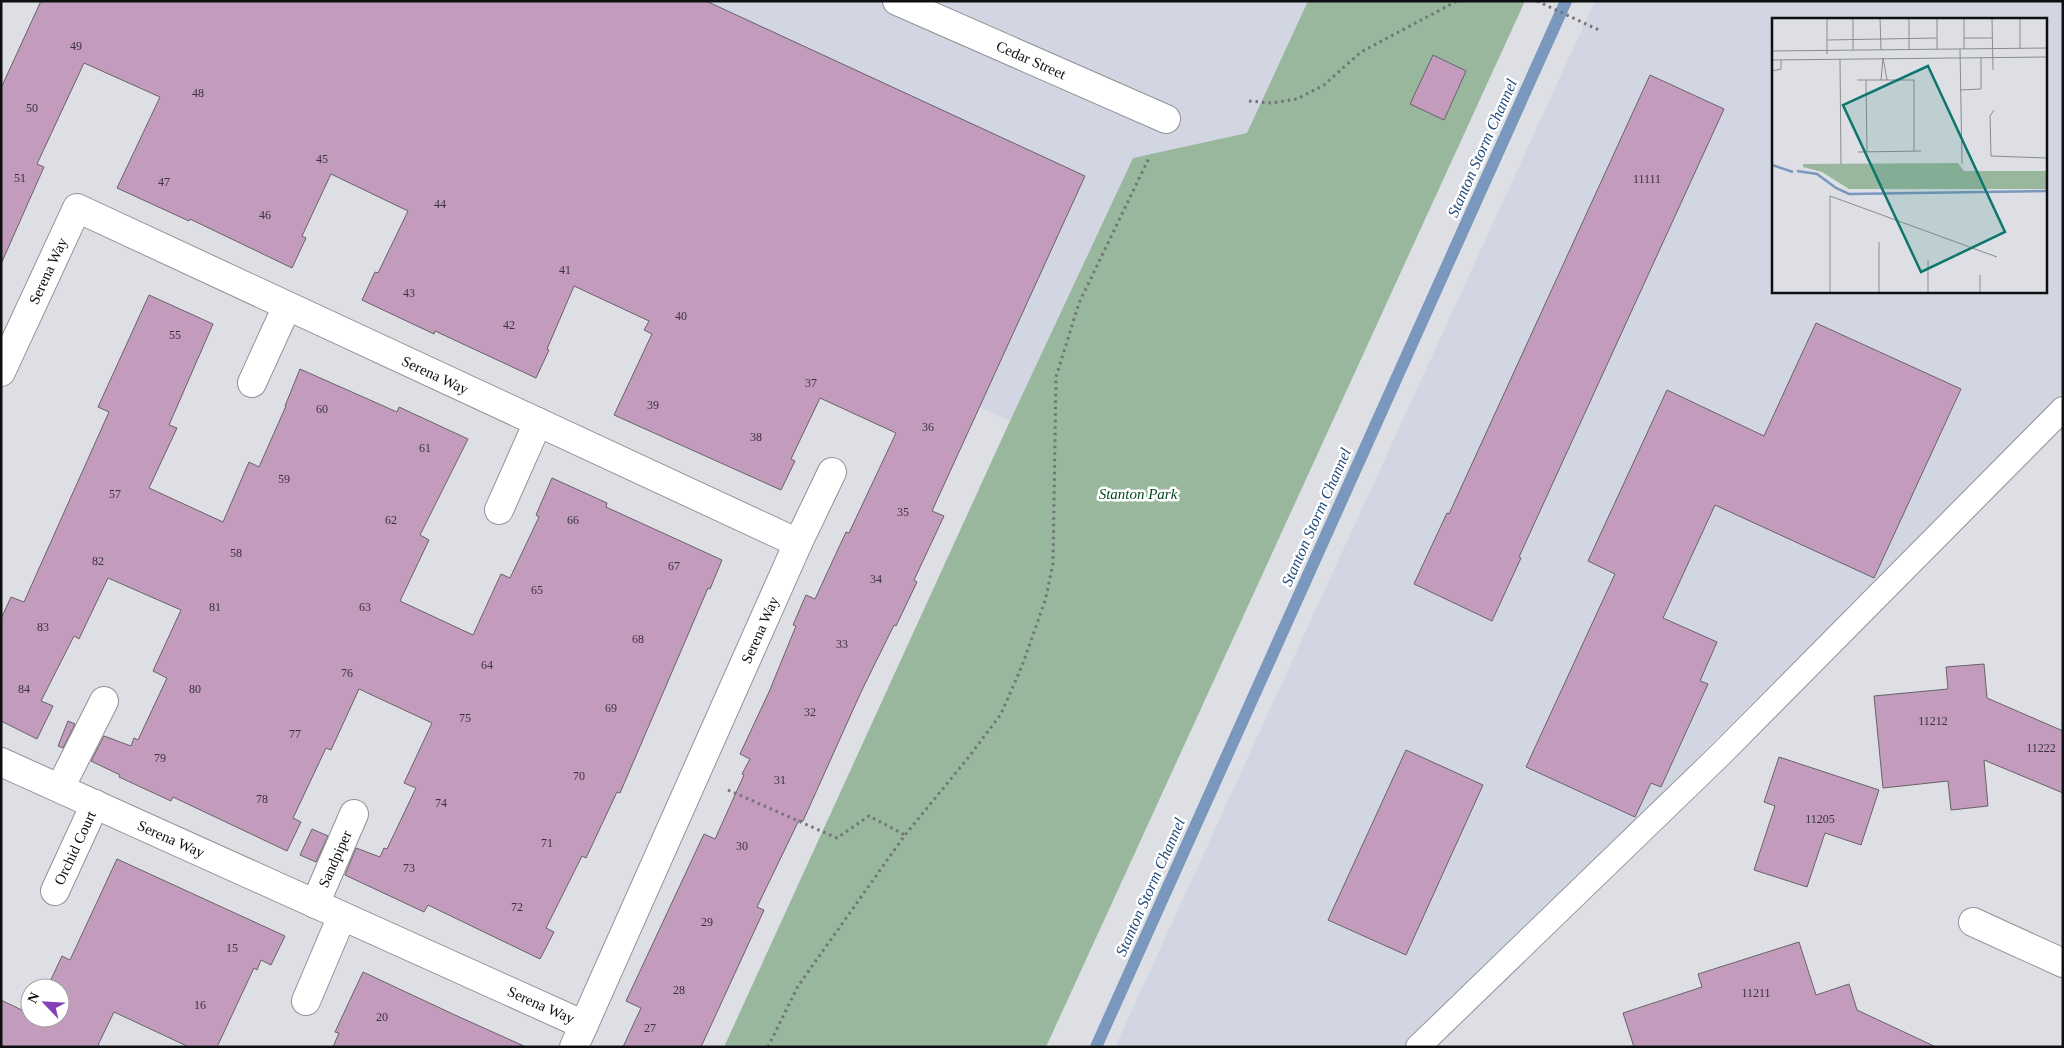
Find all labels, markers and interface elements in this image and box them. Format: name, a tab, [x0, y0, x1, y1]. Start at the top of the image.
inset map	[1772, 18, 2046, 292]
street label: Cedar Street	[994, 38, 1069, 83]
house number: 49	[70, 39, 82, 53]
water label: Stanton Storm Channel	[1444, 76, 1520, 220]
house number: 48	[192, 86, 204, 100]
house number: 50	[26, 101, 38, 115]
house number: 45	[316, 152, 328, 166]
house number: 51	[14, 171, 26, 185]
house number: 11111	[1633, 172, 1661, 186]
house number: 47	[158, 175, 170, 189]
house number: 44	[434, 197, 446, 211]
house number: 46	[259, 208, 271, 222]
street label: Serena Way	[26, 235, 71, 307]
house number: 41	[559, 263, 571, 277]
house number: 43	[403, 286, 415, 300]
house number: 40	[675, 309, 687, 323]
house number: 42	[503, 318, 515, 332]
house number: 55	[169, 328, 181, 342]
street label: Serena Way	[399, 353, 471, 398]
house number: 37	[805, 376, 817, 390]
house number: 39	[647, 398, 659, 412]
house number: 60	[316, 402, 328, 416]
house number: 36	[922, 420, 934, 434]
house number: 38	[750, 430, 762, 444]
house number: 61	[419, 441, 431, 455]
water label: Stanton Storm Channel	[1278, 445, 1354, 589]
house number: 59	[278, 472, 290, 486]
park label: Stanton Park	[1099, 486, 1178, 502]
house number: 57	[109, 487, 121, 501]
house number: 35	[897, 505, 909, 519]
house number: 62	[385, 513, 397, 527]
house number: 66	[567, 513, 579, 527]
house number: 58	[230, 546, 242, 560]
house number: 82	[92, 554, 104, 568]
house number: 67	[668, 559, 680, 573]
house number: 34	[870, 572, 882, 586]
house number: 65	[531, 583, 543, 597]
street label: Serena Way	[738, 594, 782, 666]
house number: 81	[209, 600, 221, 614]
house number: 63	[359, 600, 371, 614]
house number: 83	[37, 620, 49, 634]
house number: 68	[632, 632, 644, 646]
house number: 33	[836, 637, 848, 651]
house number: 64	[481, 658, 493, 672]
house number: 76	[341, 666, 353, 680]
house number: 84	[18, 682, 30, 696]
house number: 80	[189, 682, 201, 696]
house number: 69	[605, 701, 617, 715]
house number: 32	[804, 705, 816, 719]
house number: 75	[459, 711, 471, 725]
house number: 11212	[1918, 714, 1948, 728]
house number: 77	[289, 727, 301, 741]
house number: 11222	[2026, 741, 2056, 755]
house number: 79	[154, 751, 166, 765]
house number: 70	[573, 769, 585, 783]
house number: 31	[774, 773, 786, 787]
house number: 78	[256, 792, 268, 806]
house number: 74	[435, 796, 447, 810]
street label: Orchid Court	[51, 808, 99, 887]
house number: 11205	[1805, 812, 1835, 826]
water label: Stanton Storm Channel	[1112, 815, 1188, 959]
street label: Serena Way	[135, 817, 207, 861]
street label: Sandpiper	[315, 828, 355, 890]
house number: 71	[541, 836, 553, 850]
house number: 30	[736, 839, 748, 853]
house number: 73	[403, 861, 415, 875]
house number: 72	[511, 900, 523, 914]
house number: 29	[701, 915, 713, 929]
house number: 15	[226, 941, 238, 955]
north arrow	[20, 978, 70, 1028]
street label: Serena Way	[505, 983, 577, 1027]
house number: 28	[673, 983, 685, 997]
house number: 11211	[1741, 986, 1771, 1000]
text: N	[25, 990, 43, 1005]
house number: 16	[194, 998, 206, 1012]
house number: 20	[376, 1010, 388, 1024]
house number: 27	[644, 1021, 656, 1035]

